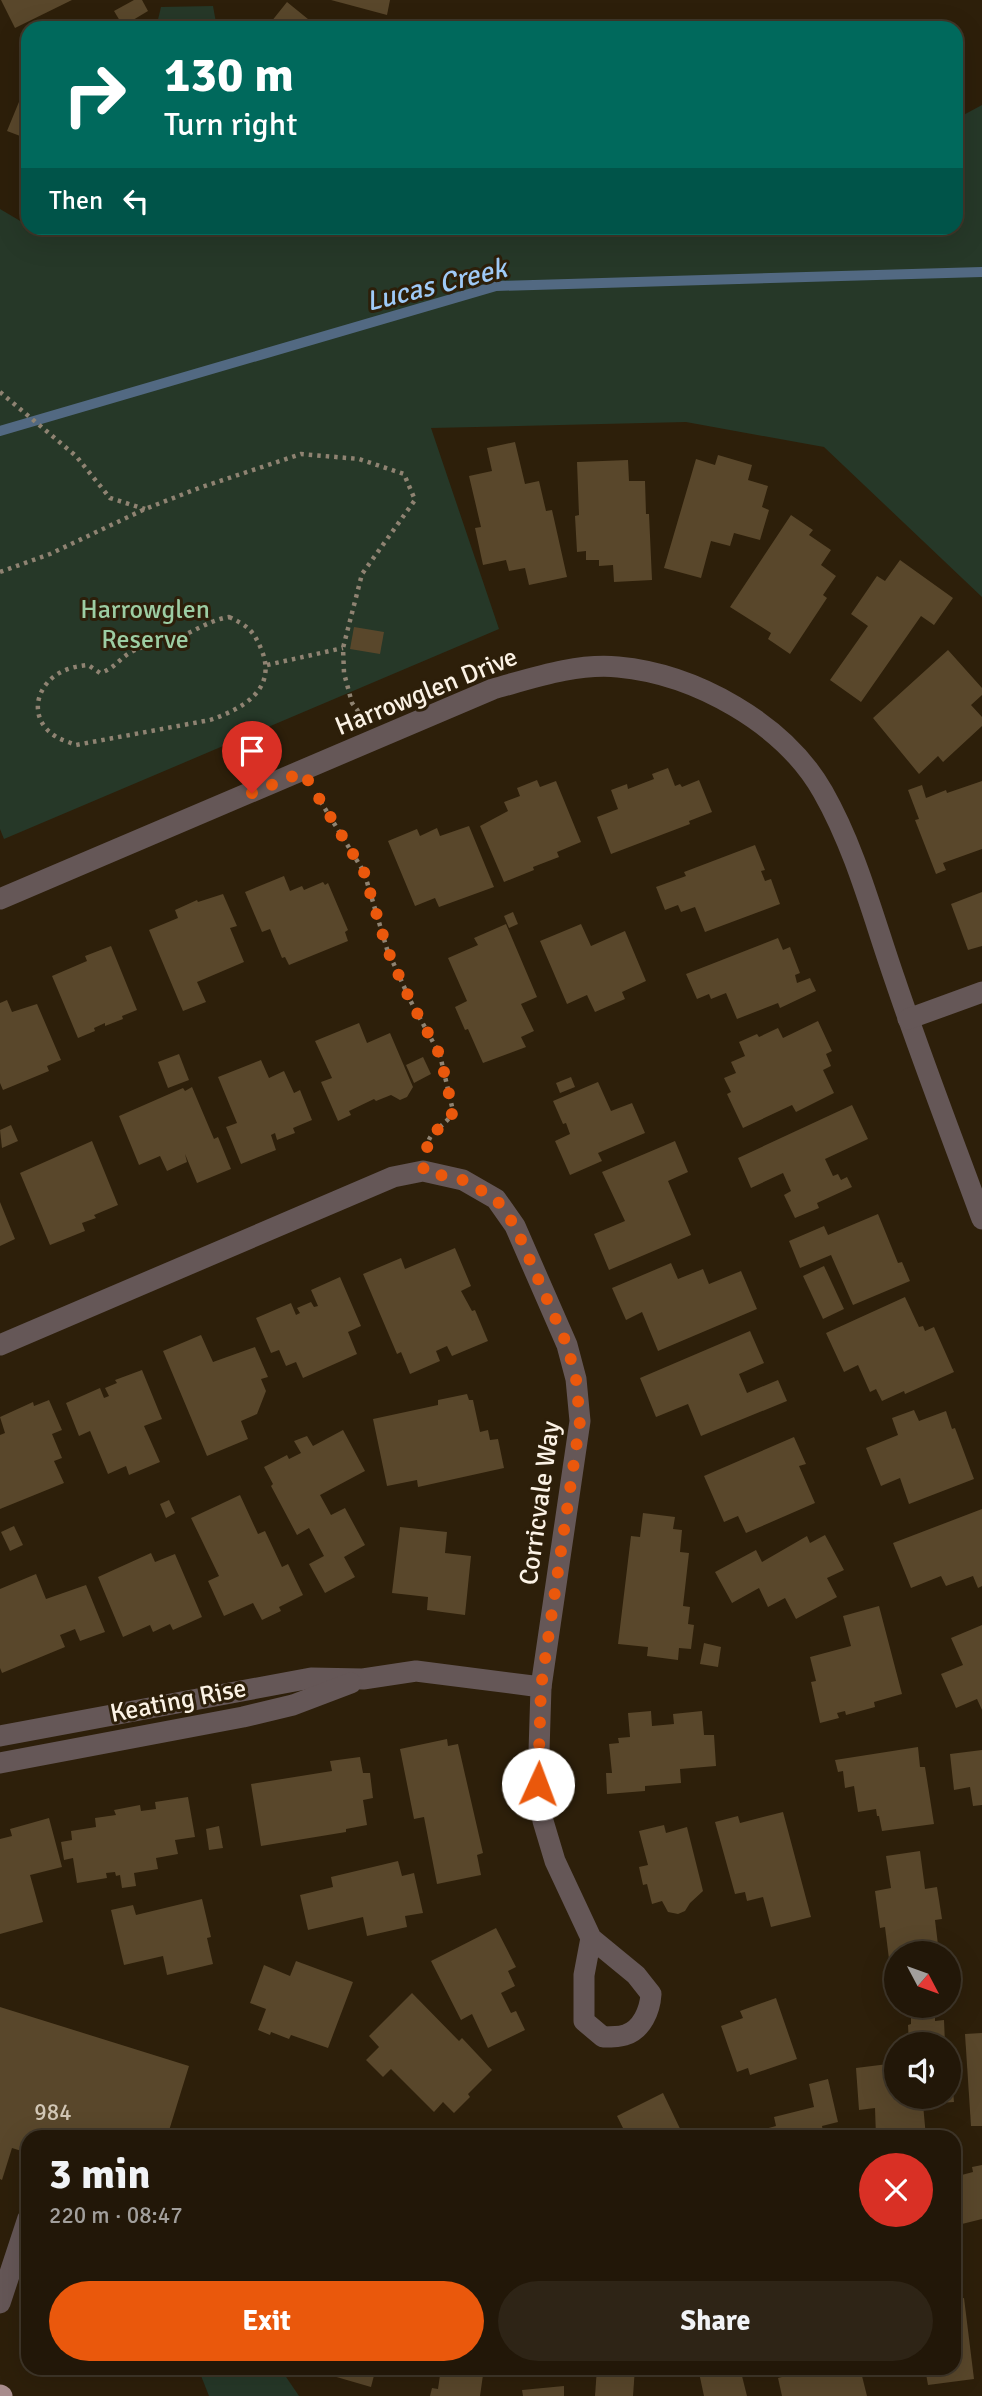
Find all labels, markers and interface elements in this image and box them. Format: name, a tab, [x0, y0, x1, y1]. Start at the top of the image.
text: 130 m	[164, 45, 294, 105]
icon: right	[49, 49, 140, 140]
text: Turn right	[164, 105, 297, 144]
icon: left	[117, 182, 155, 220]
text: Then	[49, 185, 103, 217]
water label: Lucas Creek	[362, 250, 513, 319]
park label: Harrowglen Reserve	[80, 594, 210, 656]
street label: Harrowglen Drive	[331, 641, 522, 743]
pin	[222, 721, 282, 793]
icon: arrive	[233, 732, 271, 770]
street label: Corricvale Way	[513, 1419, 567, 1587]
street label: Keating Rise	[107, 1672, 249, 1730]
position arrow	[501, 1747, 575, 1821]
north arrow	[884, 1941, 961, 2018]
map controls	[884, 1941, 961, 2109]
button: sound	[884, 2032, 961, 2109]
house number: 984	[34, 2098, 72, 2127]
text: 3 min	[49, 2149, 150, 2200]
button: close	[859, 2153, 933, 2227]
text: 220 m · 08:47	[49, 2201, 183, 2230]
button: Exit	[49, 2281, 484, 2361]
button: Share	[498, 2281, 933, 2361]

